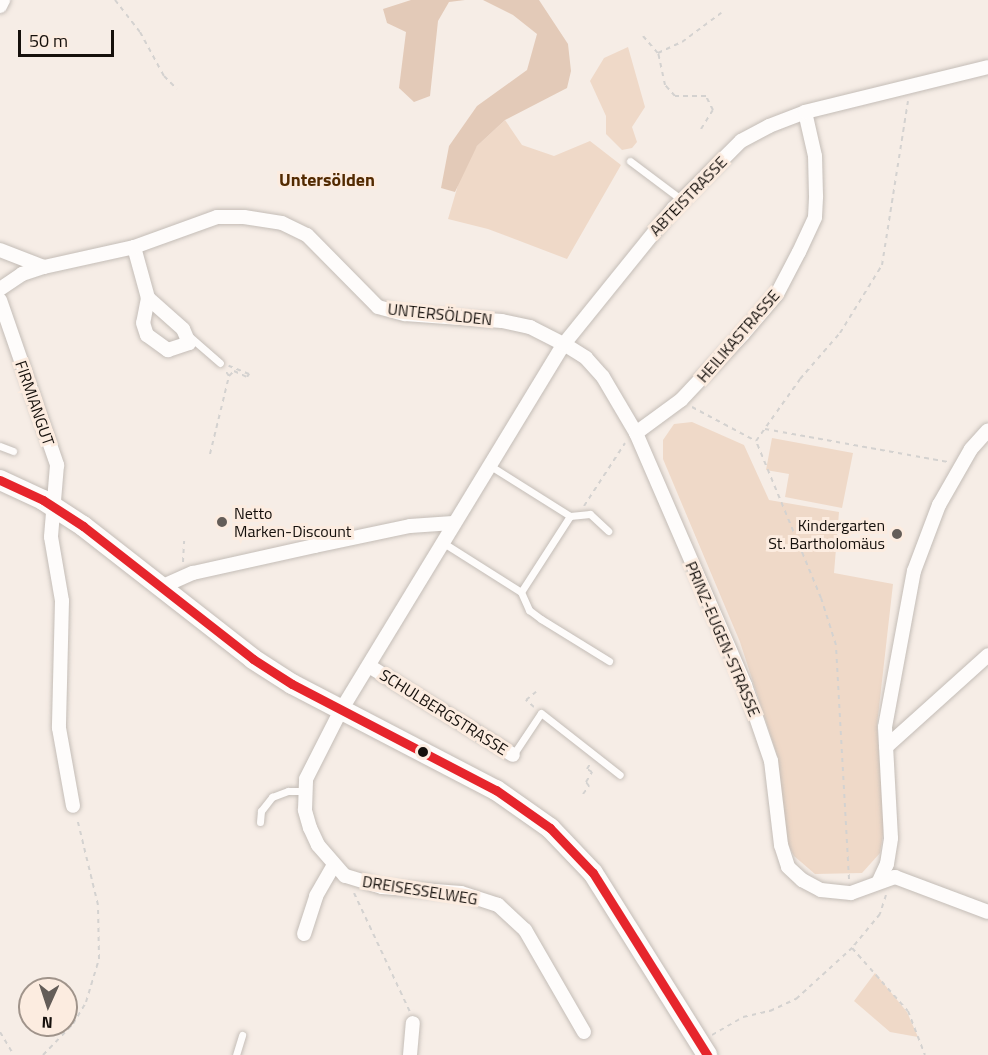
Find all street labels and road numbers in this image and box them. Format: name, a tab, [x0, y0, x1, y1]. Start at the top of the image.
street label: ABTEISTRASSE	[645, 152, 731, 240]
street label: HEILIKASTRASSE	[693, 286, 783, 386]
street label: UNTERSÖLDEN	[387, 299, 493, 329]
street label: FIRMIANGUT	[12, 358, 58, 448]
street label: PRINZ-EUGEN-STRASSE	[682, 558, 764, 720]
street label: SCHULBERGSTRASSE	[377, 665, 511, 759]
street label: DREISESSELWEG	[361, 871, 479, 909]

